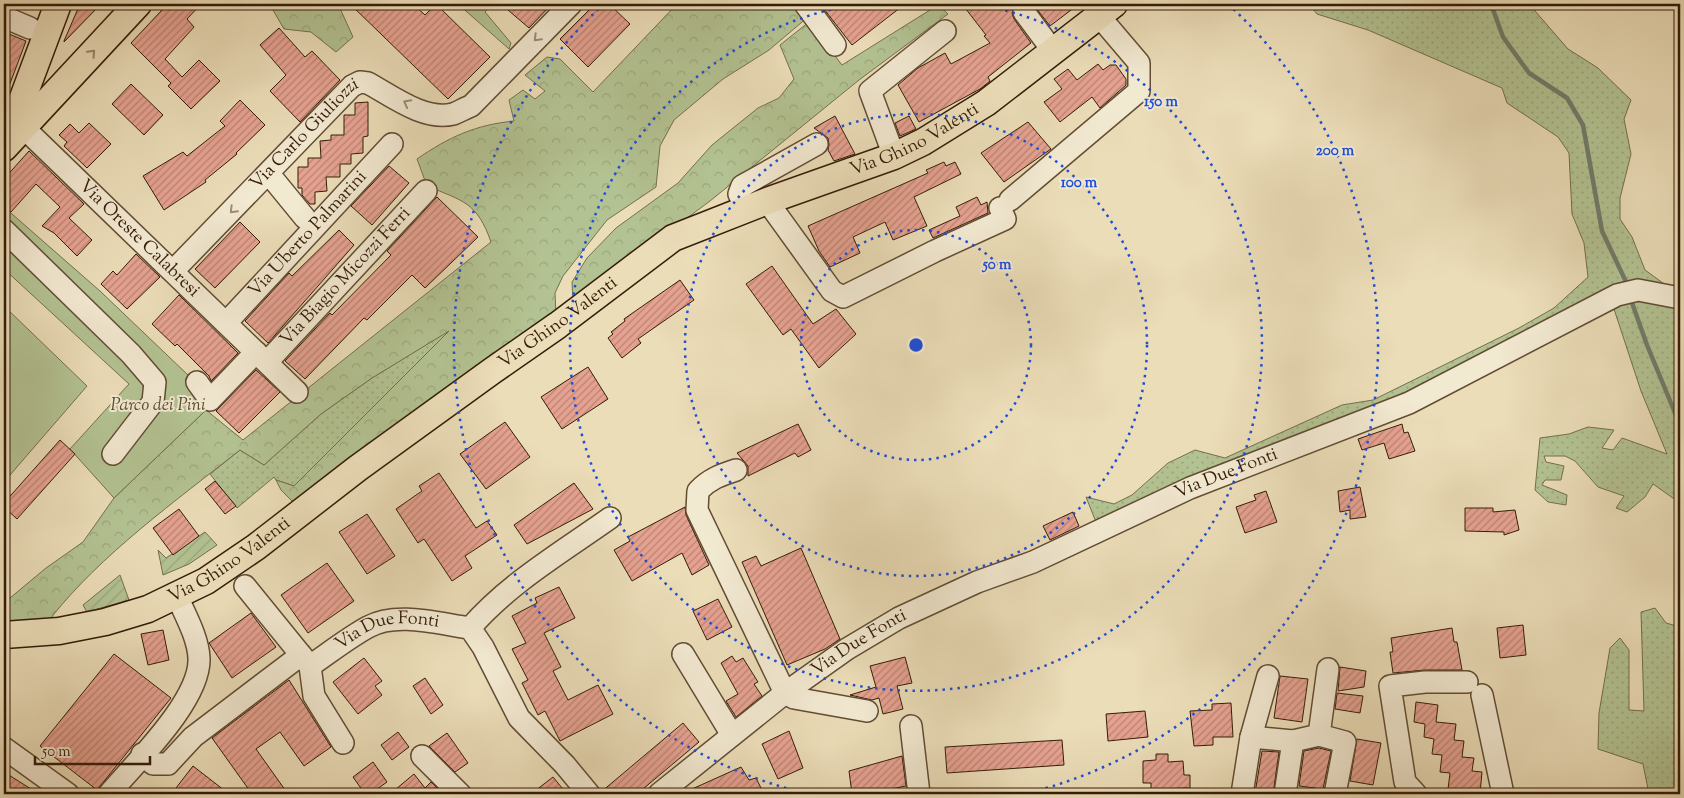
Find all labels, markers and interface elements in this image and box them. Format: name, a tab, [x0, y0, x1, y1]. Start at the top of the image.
one-way arrow	[534, 33, 543, 42]
one-way arrow	[86, 49, 95, 58]
street label: Via Carlo Giuliozzi	[245, 72, 363, 196]
text: 150 m	[1144, 92, 1178, 113]
street label: Via Ghino Valenti	[847, 97, 984, 184]
one-way arrow	[403, 99, 412, 109]
text: 200 m	[1316, 141, 1355, 162]
street label: Via Uberto Palmarini	[243, 165, 374, 303]
text: 100 m	[1061, 173, 1098, 194]
street label: Via Oreste Calabresi	[72, 174, 205, 304]
street label: Via Biagio Micozzi Ferri	[275, 202, 417, 352]
one-way arrow	[230, 204, 239, 213]
text: 50 m	[982, 255, 1012, 276]
street label: Via Ghino Valenti	[493, 271, 624, 376]
centre of rings	[907, 336, 925, 354]
park label: Parco dei Pini	[111, 393, 205, 419]
street label: Via Due Fonti	[1170, 442, 1282, 506]
street label: Via Ghino Valenti	[164, 511, 297, 610]
street label: Via Due Fonti	[806, 603, 911, 683]
street label: Via Due Fonti	[330, 606, 441, 657]
scale bar	[35, 733, 150, 765]
text: 50 m	[41, 742, 71, 763]

